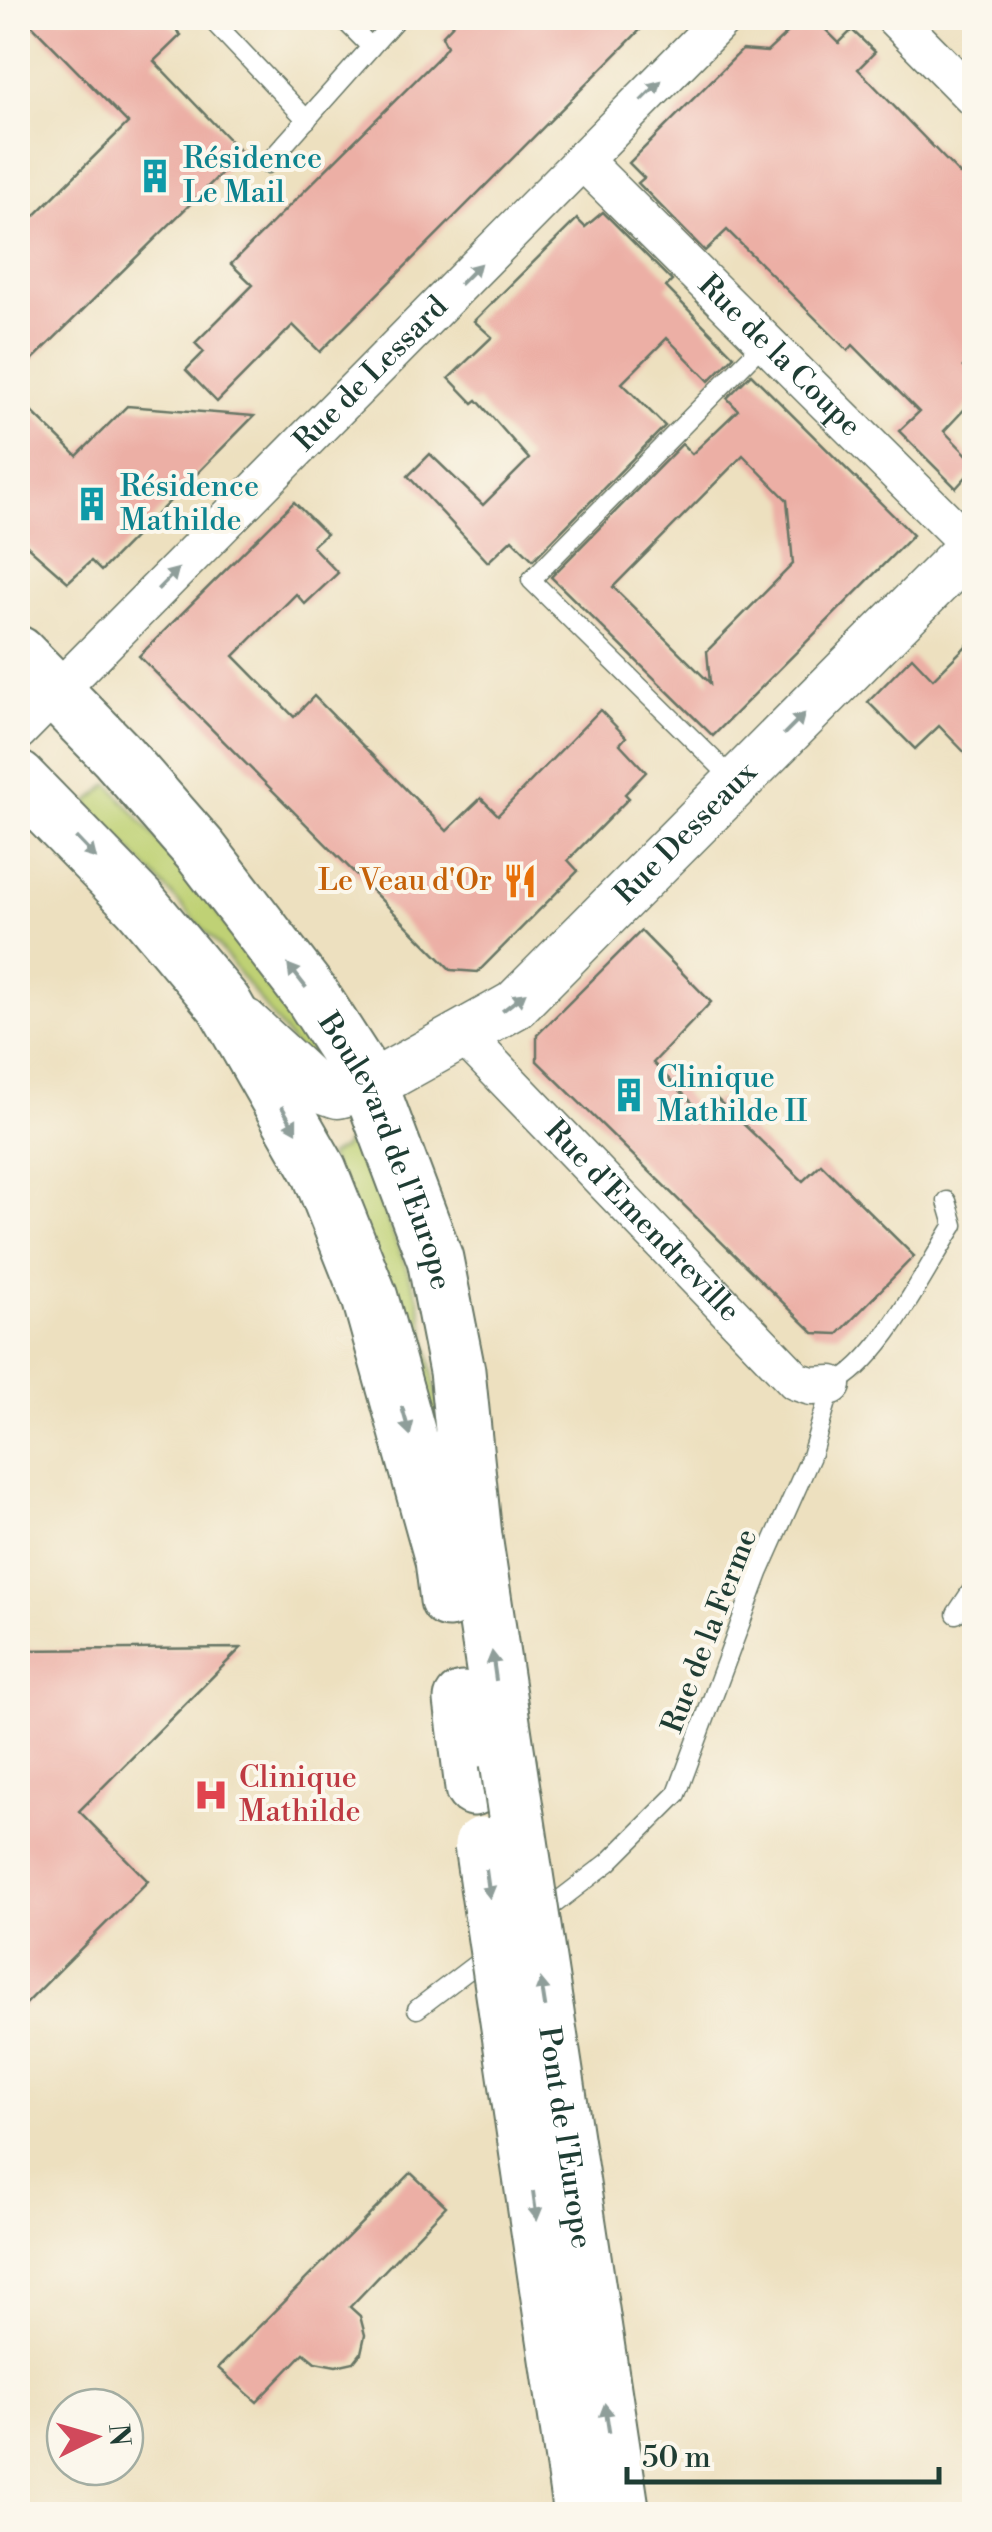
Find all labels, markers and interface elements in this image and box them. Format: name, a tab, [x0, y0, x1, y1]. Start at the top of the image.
one-way arrow	[638, 80, 662, 104]
place label: Résidence Le Mail	[183, 140, 322, 212]
building icon: Résidence Le Mail	[136, 157, 174, 195]
one-way arrow	[457, 262, 481, 286]
street label: Rue de la Coupe	[690, 267, 869, 445]
street label: Rue de Lessard	[286, 288, 456, 460]
place label: Résidence Mathilde	[120, 468, 259, 540]
building icon: Résidence Mathilde	[73, 485, 111, 523]
one-way arrow	[155, 568, 179, 592]
one-way arrow	[782, 712, 806, 736]
street label: Rue Desseaux	[607, 753, 766, 913]
one-way arrow	[74, 836, 97, 860]
place label: Le Veau d'Or	[318, 862, 492, 900]
restaurant icon: Le Veau d'Or	[501, 862, 539, 900]
one-way arrow	[287, 963, 307, 989]
one-way arrow	[502, 992, 527, 1013]
street label: Boulevard de l'Europe	[308, 1005, 460, 1293]
place label: Clinique Mathilde II	[657, 1059, 808, 1131]
building icon: Clinique Mathilde II	[610, 1076, 648, 1114]
one-way arrow	[280, 1105, 298, 1133]
street label: Rue d'Emendreville	[537, 1112, 748, 1330]
one-way arrow	[398, 1406, 414, 1437]
street label: Rue de la Ferme	[654, 1524, 766, 1738]
one-way arrow	[485, 1649, 501, 1681]
place label: Clinique Mathilde	[239, 1759, 361, 1831]
hospital icon: Clinique Mathilde	[192, 1776, 230, 1814]
one-way arrow	[480, 1869, 496, 1901]
one-way arrow	[534, 1977, 550, 2008]
street label: Pont de l'Europe	[529, 2024, 601, 2251]
one-way arrow	[528, 2190, 544, 2222]
north arrow	[45, 2387, 145, 2487]
one-way arrow	[599, 2402, 615, 2433]
text: N	[100, 2422, 137, 2448]
scale bar	[627, 2422, 940, 2484]
text: 50 m	[642, 2439, 711, 2477]

